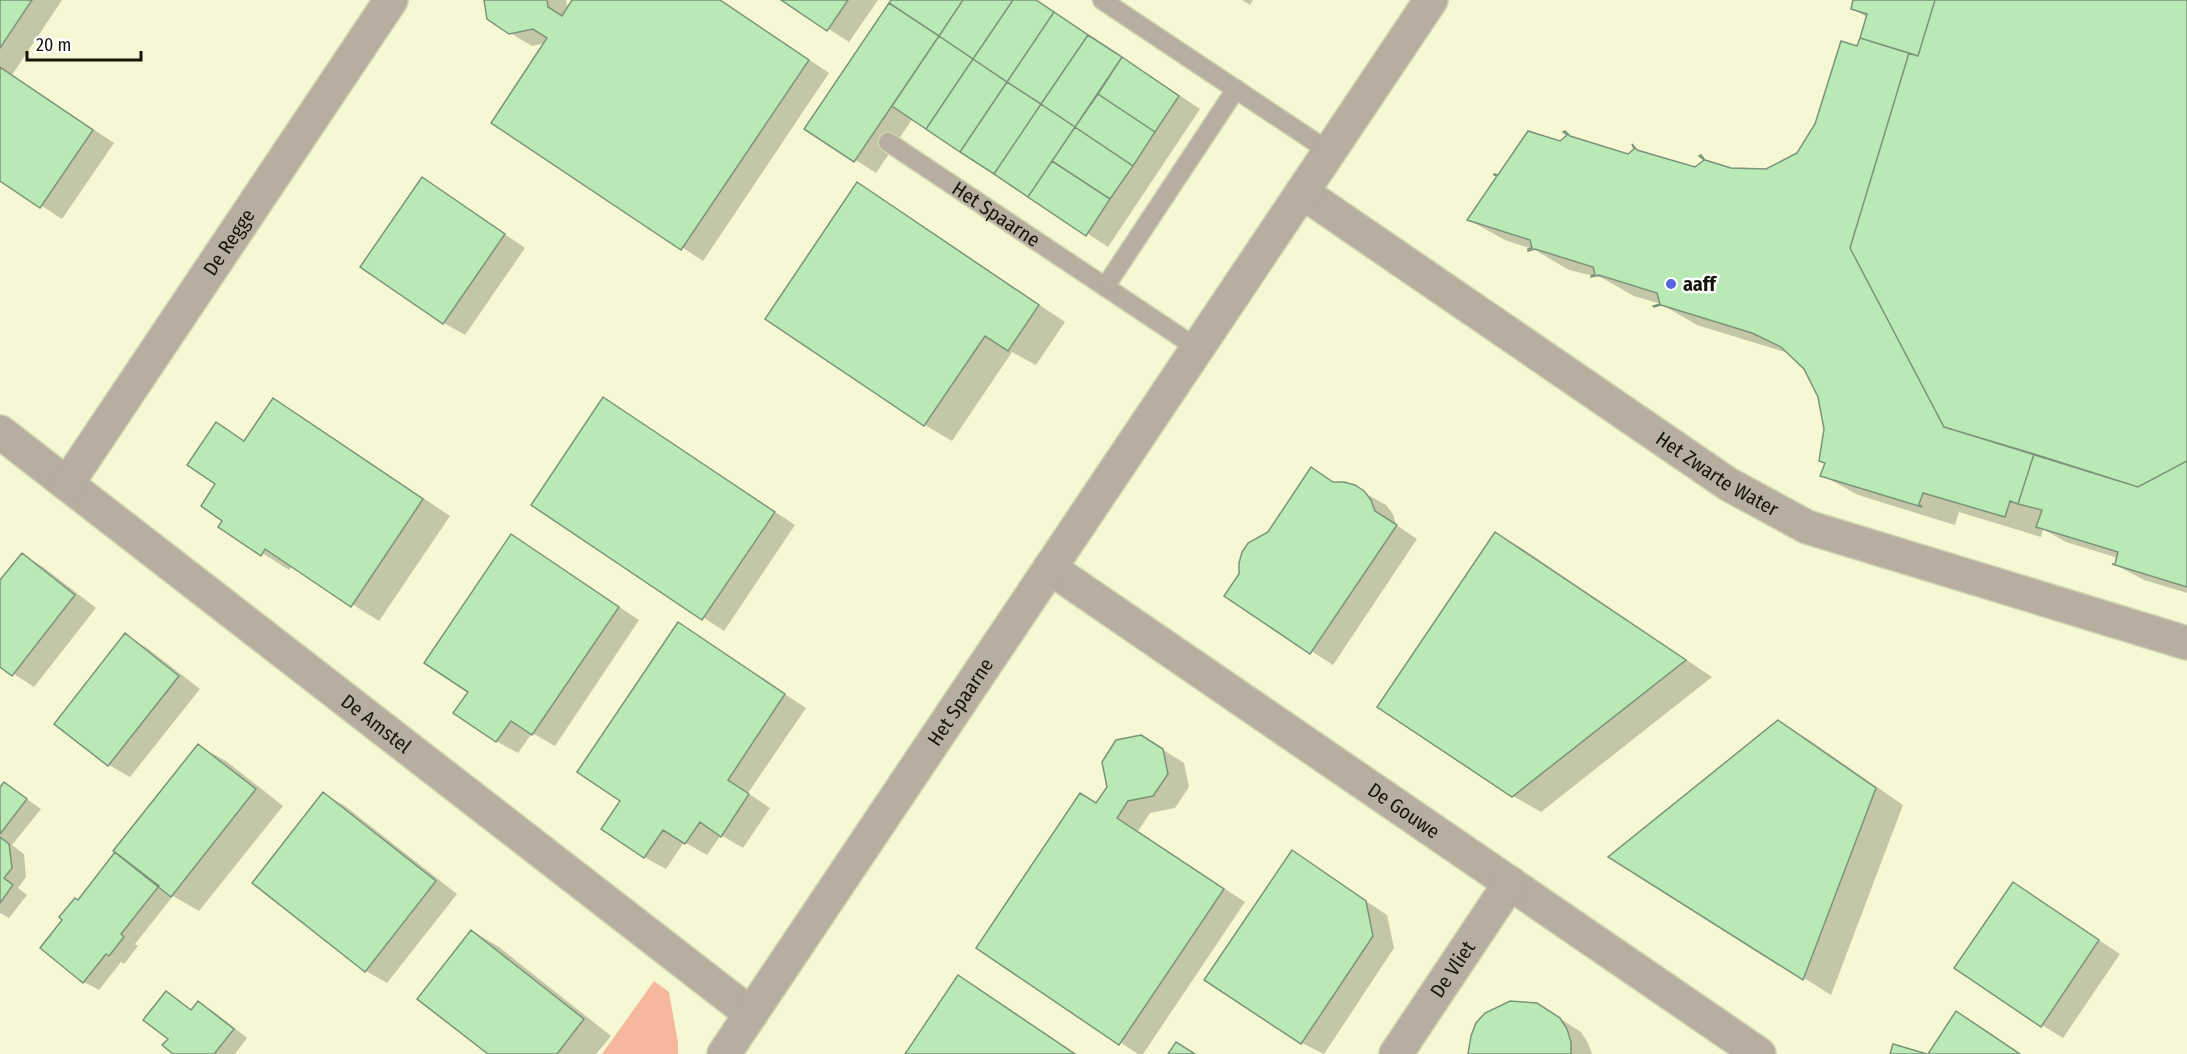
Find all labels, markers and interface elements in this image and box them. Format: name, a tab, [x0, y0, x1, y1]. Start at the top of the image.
scale bar	[27, 24, 141, 62]
text: 20 m	[36, 34, 71, 56]
street label: Het Spaarne	[948, 176, 1045, 252]
street label: De Regge	[198, 204, 260, 280]
place label: aaff	[1683, 272, 1717, 296]
marker: aaff	[1664, 277, 1678, 291]
street label: Het Zwarte Water	[1651, 426, 1783, 521]
street label: Het Spaarne	[922, 653, 998, 750]
street label: De Amstel	[336, 689, 416, 758]
street label: De Gouwe	[1363, 778, 1444, 844]
street label: De Vliet	[1425, 936, 1480, 1002]

